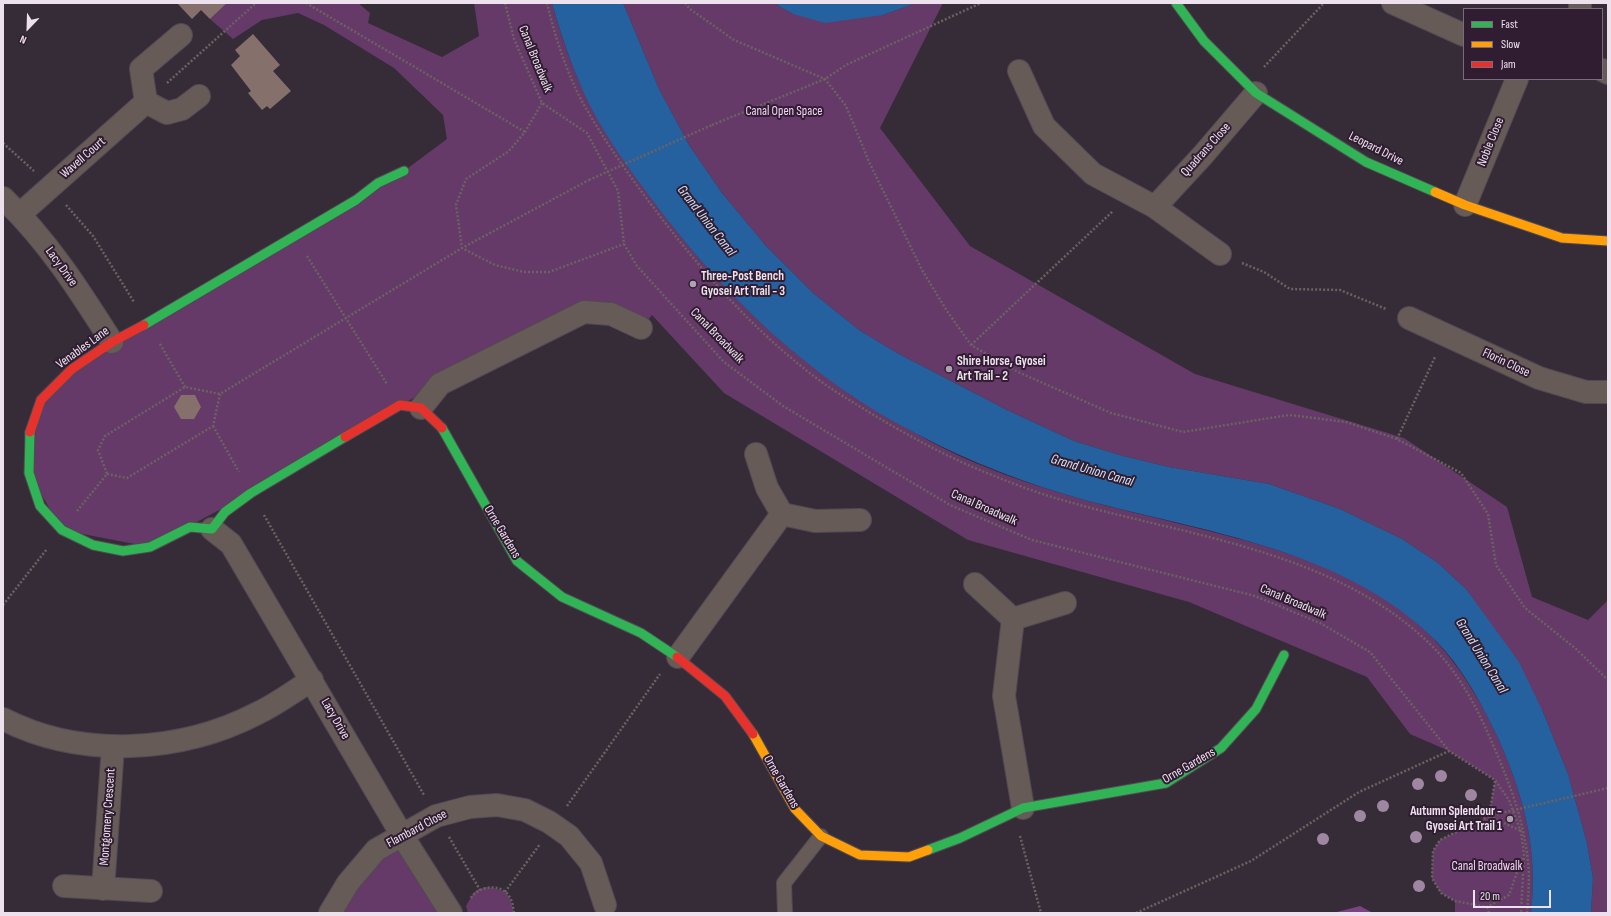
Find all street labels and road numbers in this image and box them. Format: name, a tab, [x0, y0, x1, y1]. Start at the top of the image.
street label: Canal Broadwalk	[515, 23, 555, 95]
street label: Noble Close	[1474, 115, 1508, 169]
street label: Quadrans Close	[1178, 120, 1234, 180]
street label: Leopard Drive	[1346, 129, 1406, 169]
street label: Wavell Court	[57, 134, 109, 182]
street label: Lacy Drive	[42, 244, 80, 290]
street label: Canal Broadwalk	[687, 305, 747, 367]
street label: Venables Lane	[53, 324, 113, 372]
street label: Florin Close	[1480, 345, 1532, 381]
street label: Canal Broadwalk	[949, 486, 1019, 530]
street label: Orne Gardens	[480, 503, 524, 561]
street label: Canal Broadwalk	[1257, 581, 1329, 623]
street label: Lacy Drive	[317, 696, 353, 742]
street label: Orne Gardens	[1160, 745, 1218, 787]
street label: Orne Gardens	[760, 753, 802, 811]
street label: Montgomery Crescent	[97, 768, 119, 866]
street label: Flambard Close	[384, 807, 450, 851]

